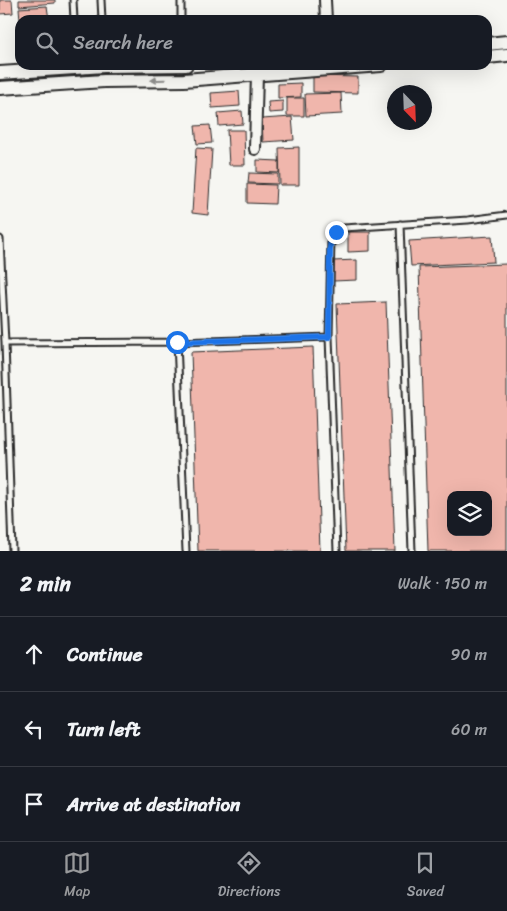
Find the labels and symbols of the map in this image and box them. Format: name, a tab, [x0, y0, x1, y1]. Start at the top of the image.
one-way arrow	[150, 77, 166, 85]
north arrow	[387, 85, 432, 130]
route end	[325, 221, 348, 244]
route start	[166, 331, 189, 354]

